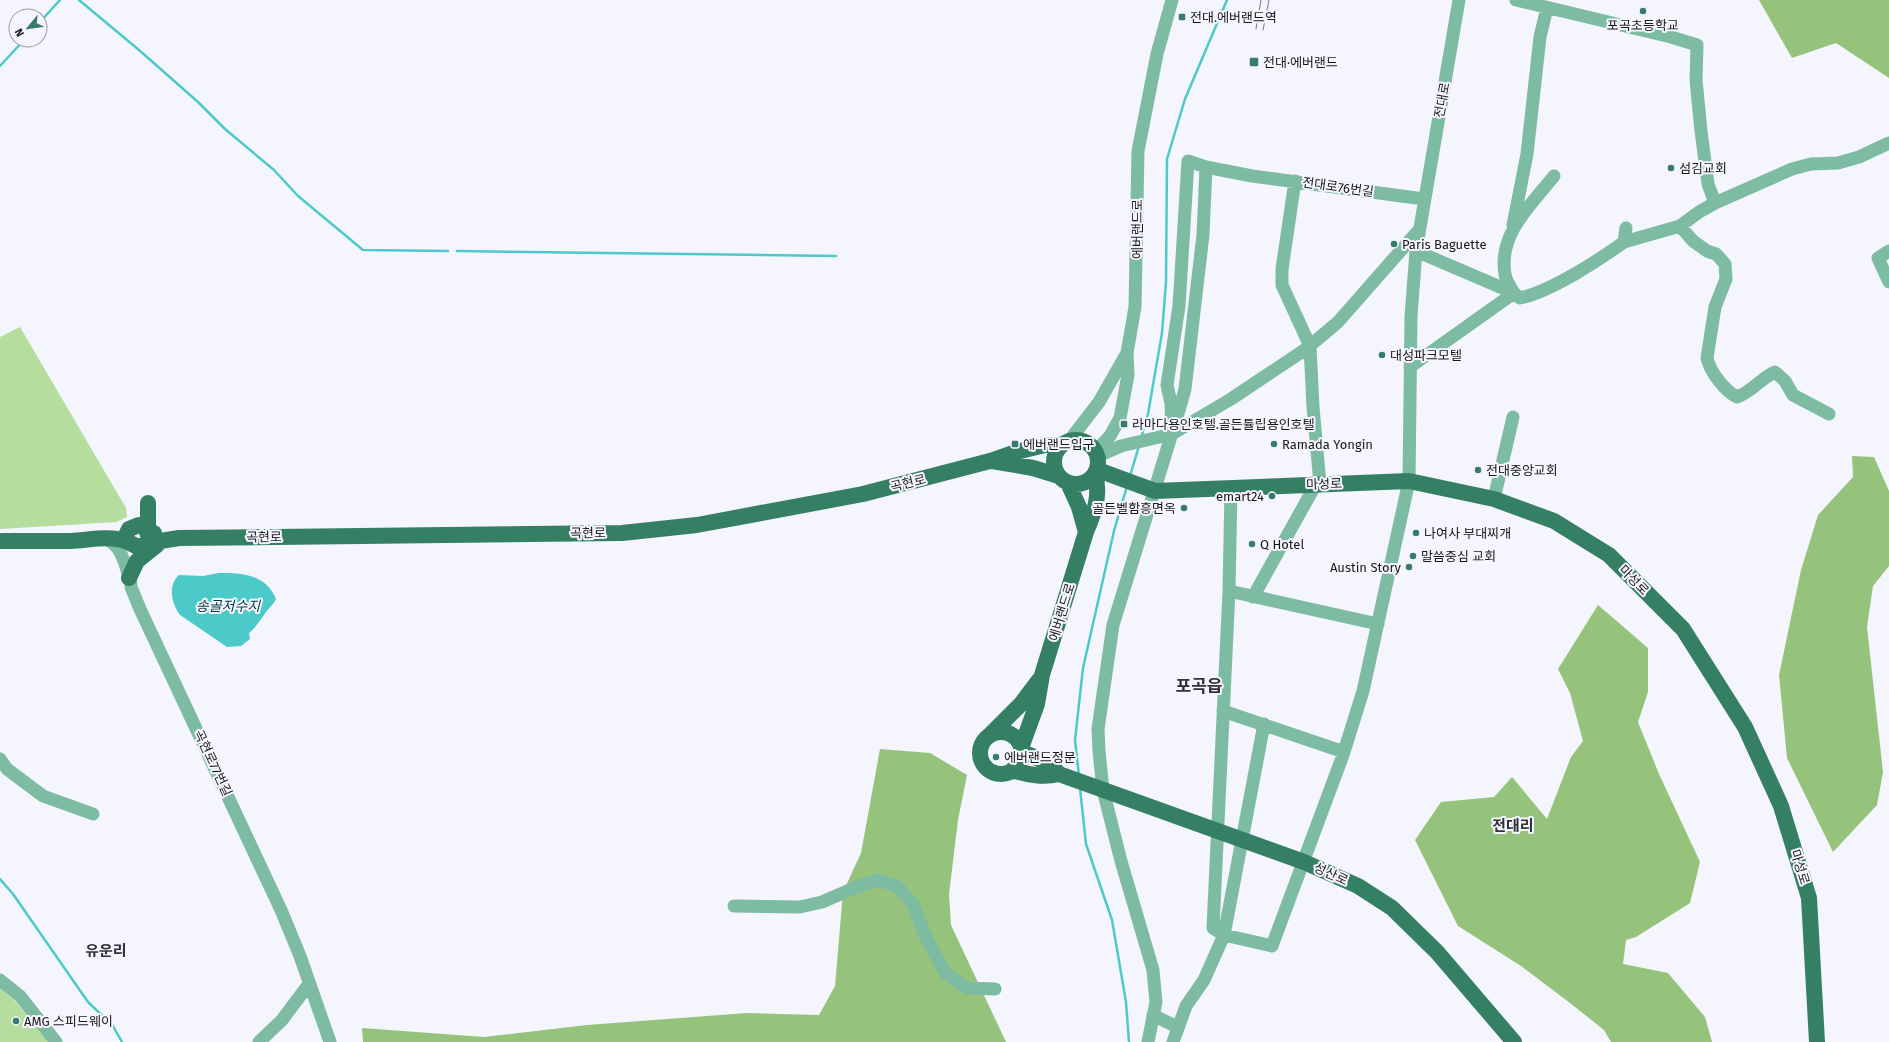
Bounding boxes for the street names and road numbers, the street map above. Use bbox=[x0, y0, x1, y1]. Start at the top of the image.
street label: 전대로 bbox=[1431, 81, 1453, 119]
street label: 전대로76번길 bbox=[1301, 175, 1375, 199]
street label: 에버랜드로 bbox=[1130, 199, 1145, 259]
street label: 곡현로 bbox=[889, 471, 927, 495]
street label: 마성로 bbox=[1306, 476, 1342, 492]
street label: 곡현로 bbox=[570, 525, 606, 541]
street label: 곡현로 bbox=[246, 529, 282, 545]
street label: 마성로 bbox=[1616, 562, 1652, 598]
street label: 에버랜드로 bbox=[1046, 581, 1078, 643]
street label: 곡현로77번길 bbox=[191, 727, 235, 799]
street label: 마성로 bbox=[1788, 848, 1812, 886]
street label: 성산로 bbox=[1312, 860, 1350, 888]

